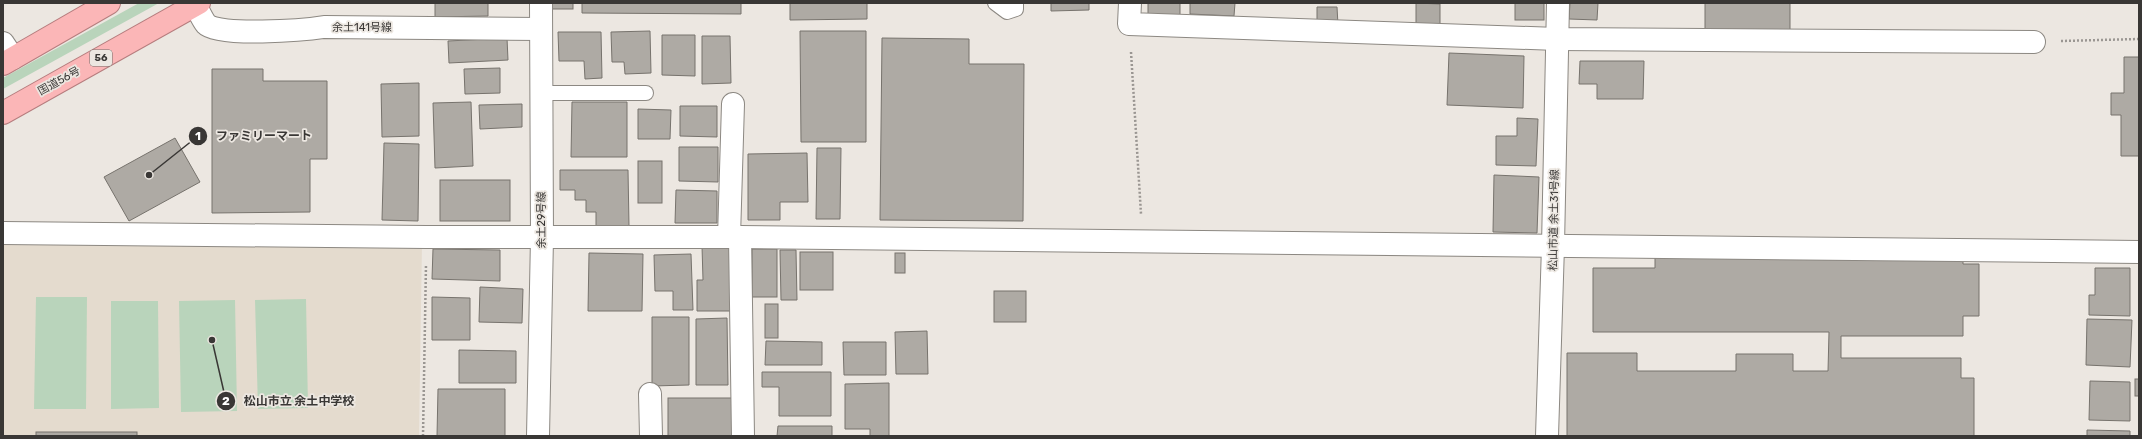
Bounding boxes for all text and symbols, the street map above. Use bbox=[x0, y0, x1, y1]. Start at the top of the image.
street label: 余土141号線 bbox=[332, 21, 392, 34]
road number: 56 bbox=[90, 50, 112, 66]
street label: 国道56号 bbox=[36, 64, 82, 98]
callout: ファミリーマート bbox=[188, 124, 320, 148]
text: 1 bbox=[195, 129, 201, 143]
text: ファミリーマート bbox=[216, 129, 312, 143]
street label: 松山市道 余土31号線 bbox=[1547, 169, 1561, 271]
street label: 余土29号線 bbox=[535, 192, 548, 248]
callout: 松山市立 余土中学校 bbox=[216, 389, 363, 413]
text: 2 bbox=[222, 394, 230, 408]
text: 松山市立 余土中学校 bbox=[244, 394, 354, 408]

